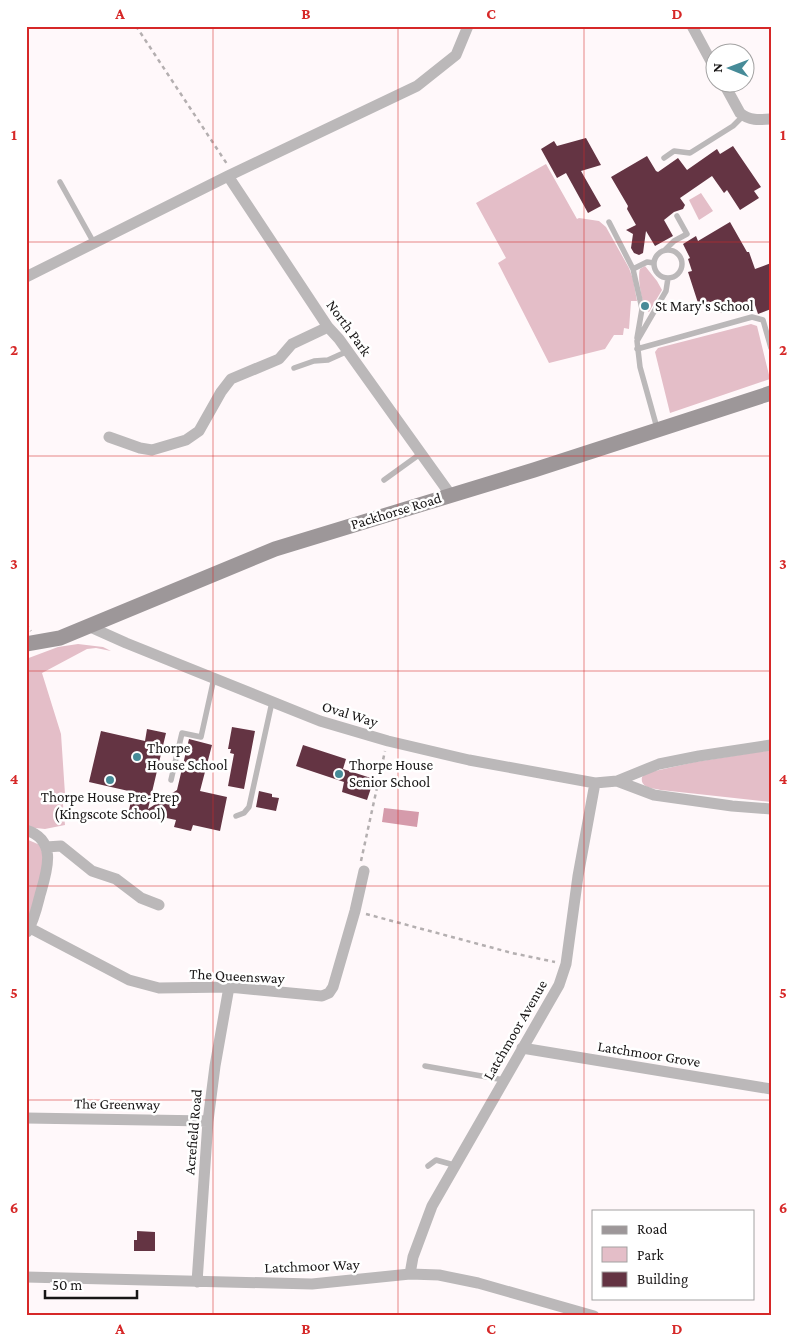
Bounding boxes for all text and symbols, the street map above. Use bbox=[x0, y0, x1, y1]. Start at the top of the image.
text: A bbox=[114, 5, 125, 22]
text: B bbox=[301, 5, 311, 22]
text: C bbox=[486, 5, 496, 22]
text: D bbox=[671, 5, 683, 22]
north arrow bbox=[704, 42, 754, 92]
text: N bbox=[709, 62, 725, 73]
text: 1 bbox=[11, 126, 17, 143]
text: 1 bbox=[780, 126, 786, 143]
street label: North Park bbox=[323, 297, 375, 360]
place label: St Mary's School bbox=[655, 298, 754, 315]
marker: St Mary's School bbox=[639, 300, 651, 312]
text: 2 bbox=[10, 341, 18, 358]
text: 2 bbox=[779, 341, 787, 358]
street label: Packhorse Road bbox=[349, 490, 443, 532]
text: 3 bbox=[10, 555, 18, 572]
text: 3 bbox=[779, 555, 787, 572]
street label: Oval Way bbox=[320, 698, 380, 731]
place label: Thorpe House School bbox=[147, 740, 228, 773]
marker: Thorpe House School bbox=[131, 751, 143, 763]
place label: Thorpe House Senior School bbox=[349, 757, 433, 790]
marker: Thorpe House Senior School bbox=[333, 768, 345, 780]
text: 4 bbox=[10, 770, 19, 787]
text: 4 bbox=[779, 770, 788, 787]
marker: Thorpe House Pre-Prep (Kingscote School) bbox=[104, 774, 116, 786]
place label: Thorpe House Pre-Prep (Kingscote School) bbox=[41, 789, 179, 823]
street label: The Queensway bbox=[189, 966, 285, 987]
street label: Latchmoor Avenue bbox=[480, 977, 550, 1083]
text: 5 bbox=[10, 984, 18, 1001]
text: 5 bbox=[779, 984, 787, 1001]
street label: Latchmoor Grove bbox=[596, 1038, 702, 1070]
street label: Acrefield Road bbox=[181, 1088, 205, 1176]
street label: The Greenway bbox=[74, 1095, 160, 1114]
text: 6 bbox=[10, 1199, 18, 1216]
text: 6 bbox=[779, 1199, 787, 1216]
legend bbox=[592, 1210, 754, 1300]
text: Road bbox=[637, 1221, 668, 1237]
text: Park bbox=[637, 1247, 664, 1263]
street label: Latchmoor Way bbox=[264, 1256, 360, 1277]
scale bar bbox=[45, 1267, 138, 1299]
text: Building bbox=[637, 1271, 688, 1288]
text: 50 m bbox=[52, 1277, 82, 1293]
text: A bbox=[114, 1320, 125, 1337]
text: B bbox=[301, 1320, 311, 1337]
text: C bbox=[486, 1320, 496, 1337]
text: D bbox=[671, 1320, 683, 1337]

